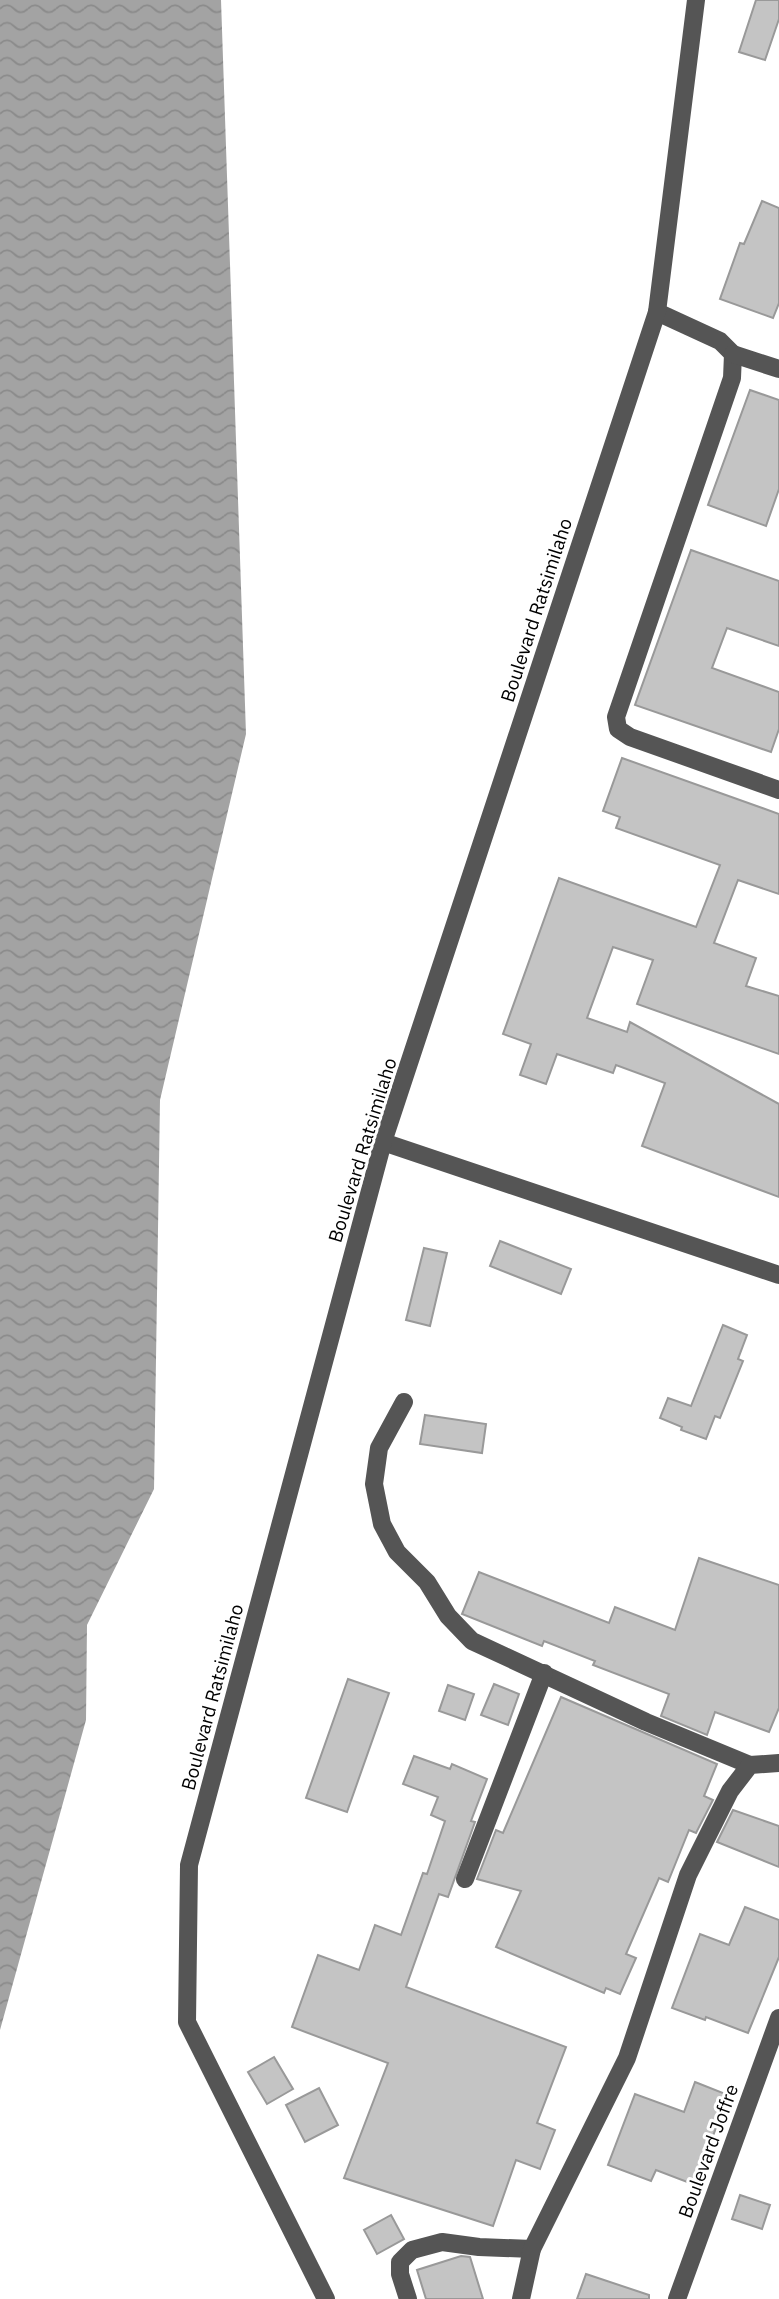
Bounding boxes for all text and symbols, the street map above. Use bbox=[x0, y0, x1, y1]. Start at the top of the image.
street label: Boulevard Ratsimilaho bbox=[495, 515, 577, 705]
street label: Boulevard Ratsimilaho bbox=[322, 1055, 402, 1245]
street label: Boulevard Ratsimilaho bbox=[176, 1601, 248, 1793]
street label: Boulevard Joffre bbox=[673, 2081, 743, 2221]

